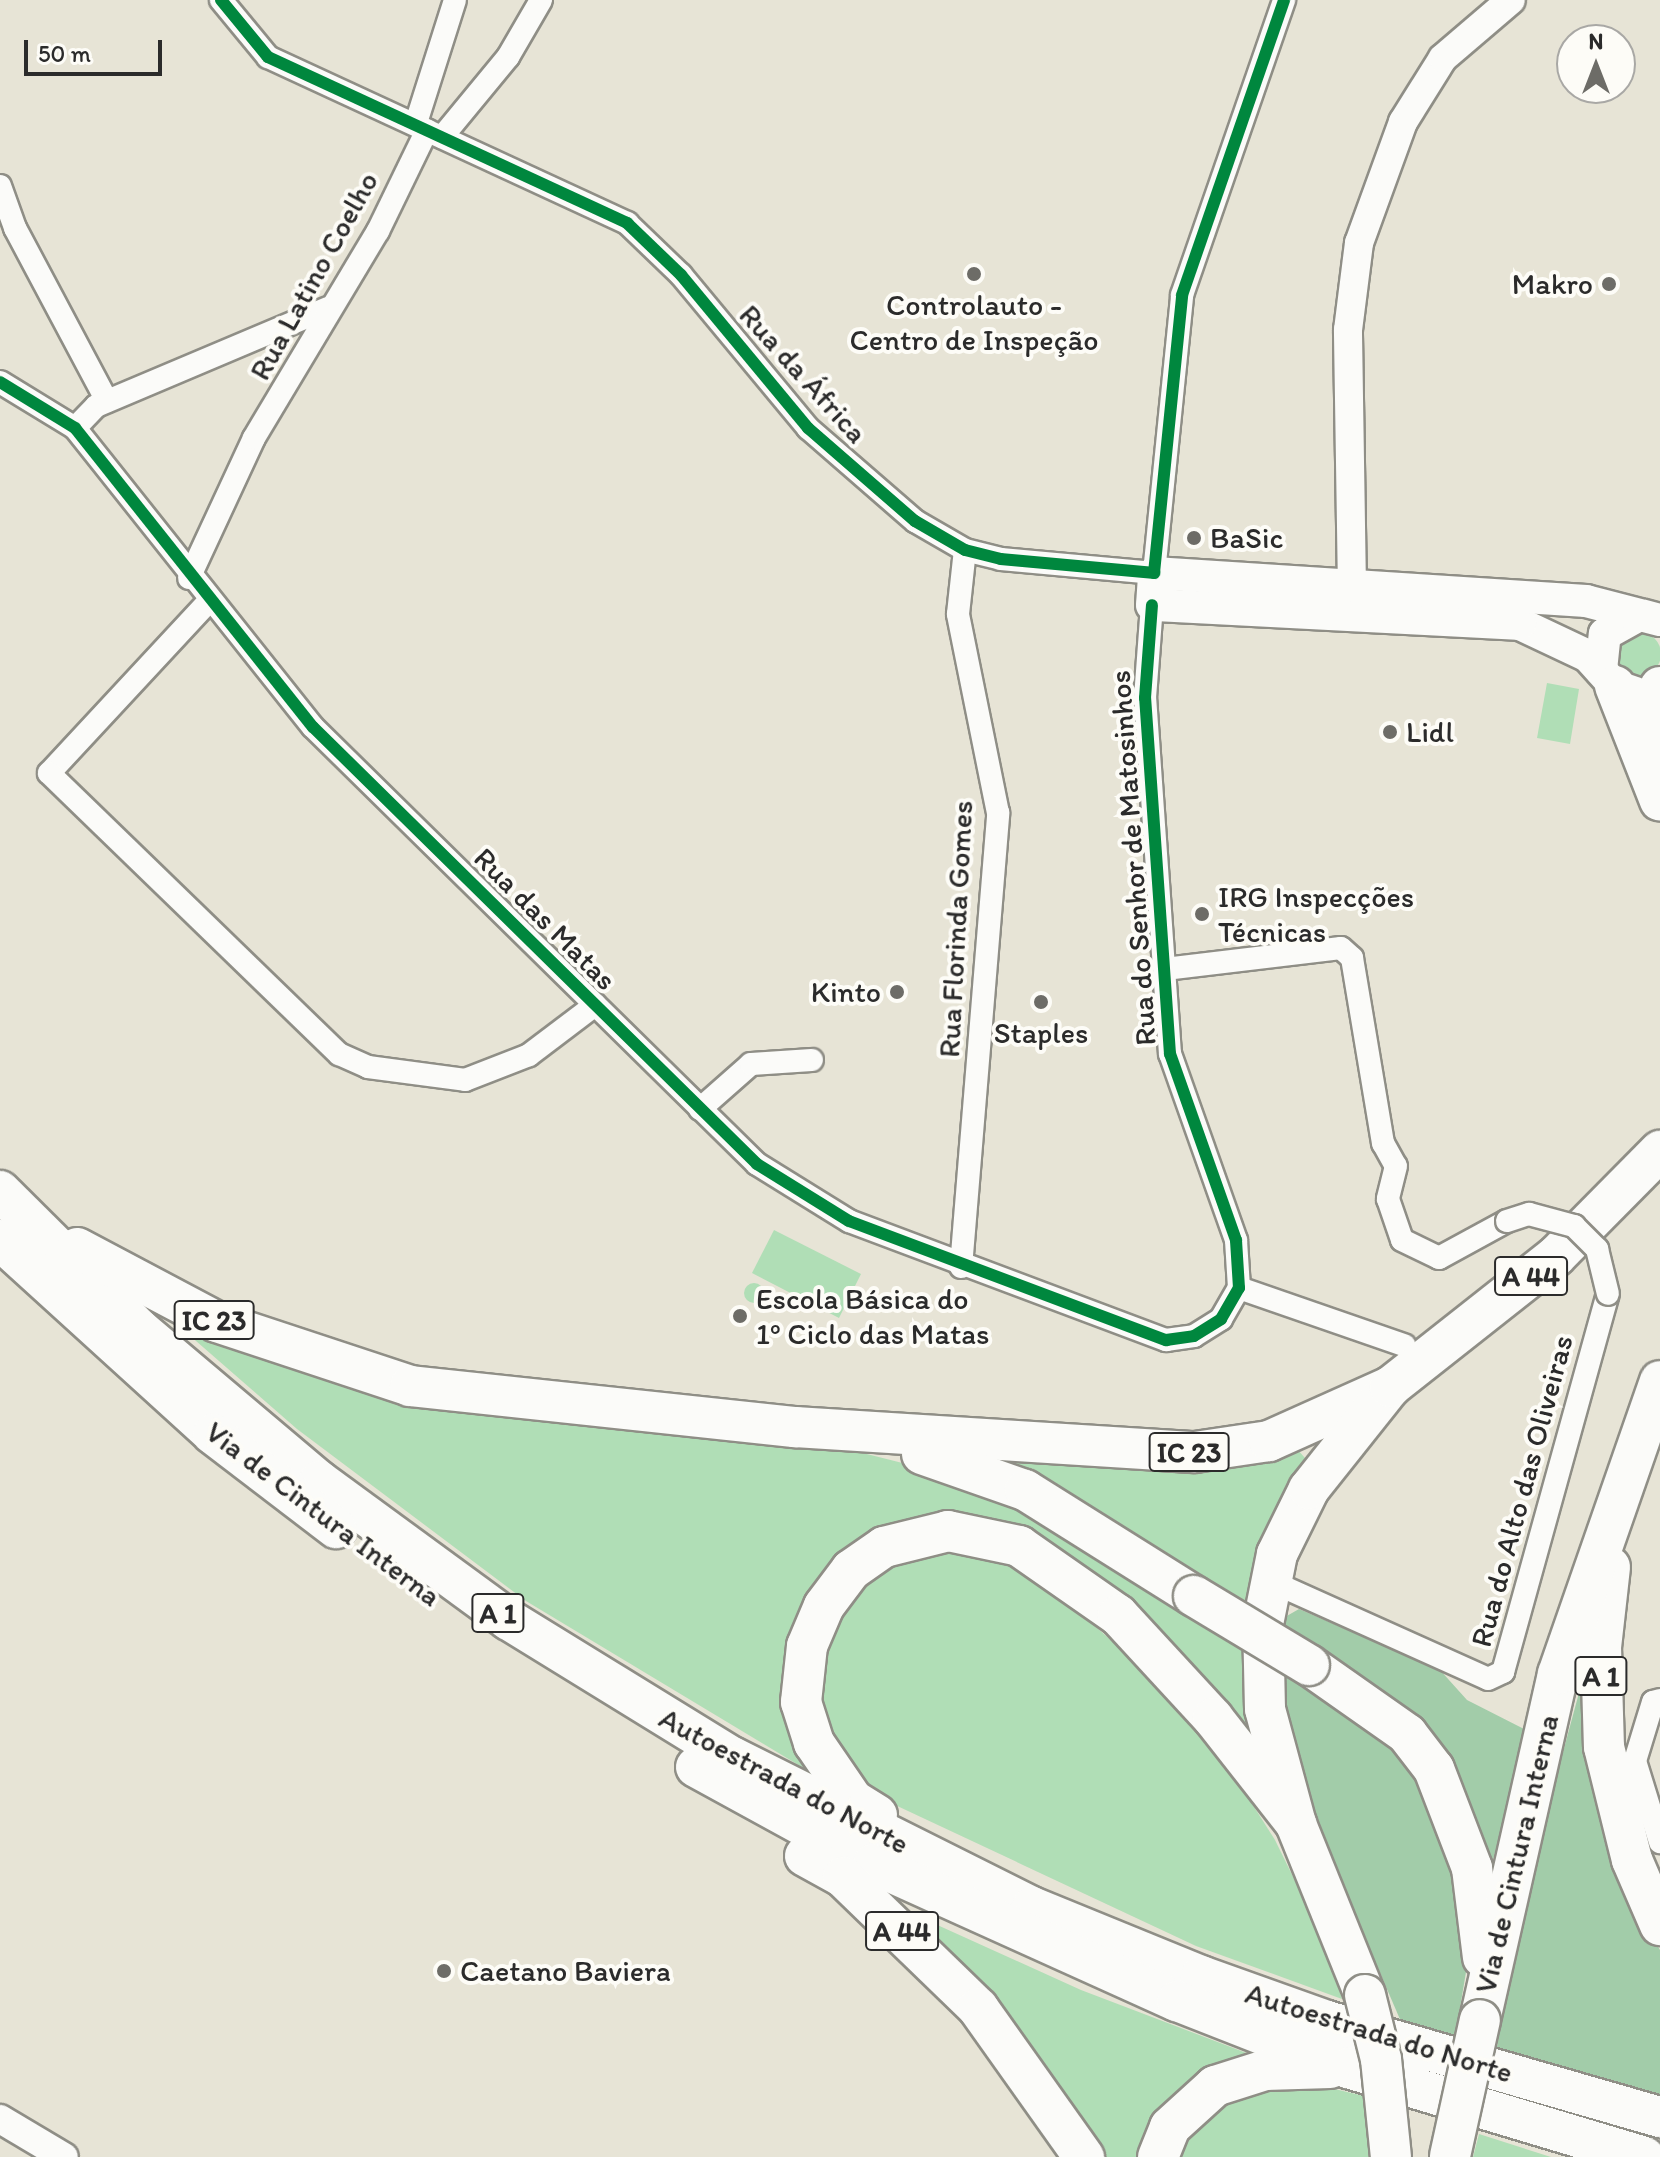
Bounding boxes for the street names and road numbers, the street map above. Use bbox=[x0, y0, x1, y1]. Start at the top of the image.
street label: Rua Latino Coelho bbox=[242, 166, 386, 386]
street label: Rua da África bbox=[732, 297, 874, 451]
street label: Rua do Senhor de Matosinhos bbox=[1102, 668, 1164, 1048]
street label: Rua Florinda Gomes bbox=[931, 799, 981, 1059]
street label: Rua das Matas bbox=[466, 840, 624, 998]
road number: A 44 bbox=[1493, 1252, 1569, 1300]
road number: IC 23 bbox=[172, 1296, 256, 1344]
street label: Rua do Alto das Oliveiras bbox=[1463, 1330, 1581, 1652]
street label: Via de Cintura Interna bbox=[197, 1413, 449, 1615]
road number: IC 23 bbox=[1147, 1428, 1231, 1476]
road number: A 1 bbox=[470, 1589, 526, 1637]
road number: A 1 bbox=[1573, 1652, 1629, 1700]
street label: Autoestrada do Norte bbox=[653, 1700, 915, 1862]
street label: Via de Cintura Interna bbox=[1467, 1710, 1567, 1998]
road number: A 44 bbox=[864, 1907, 940, 1955]
street label: Autoestrada do Norte bbox=[1241, 1975, 1517, 2091]

